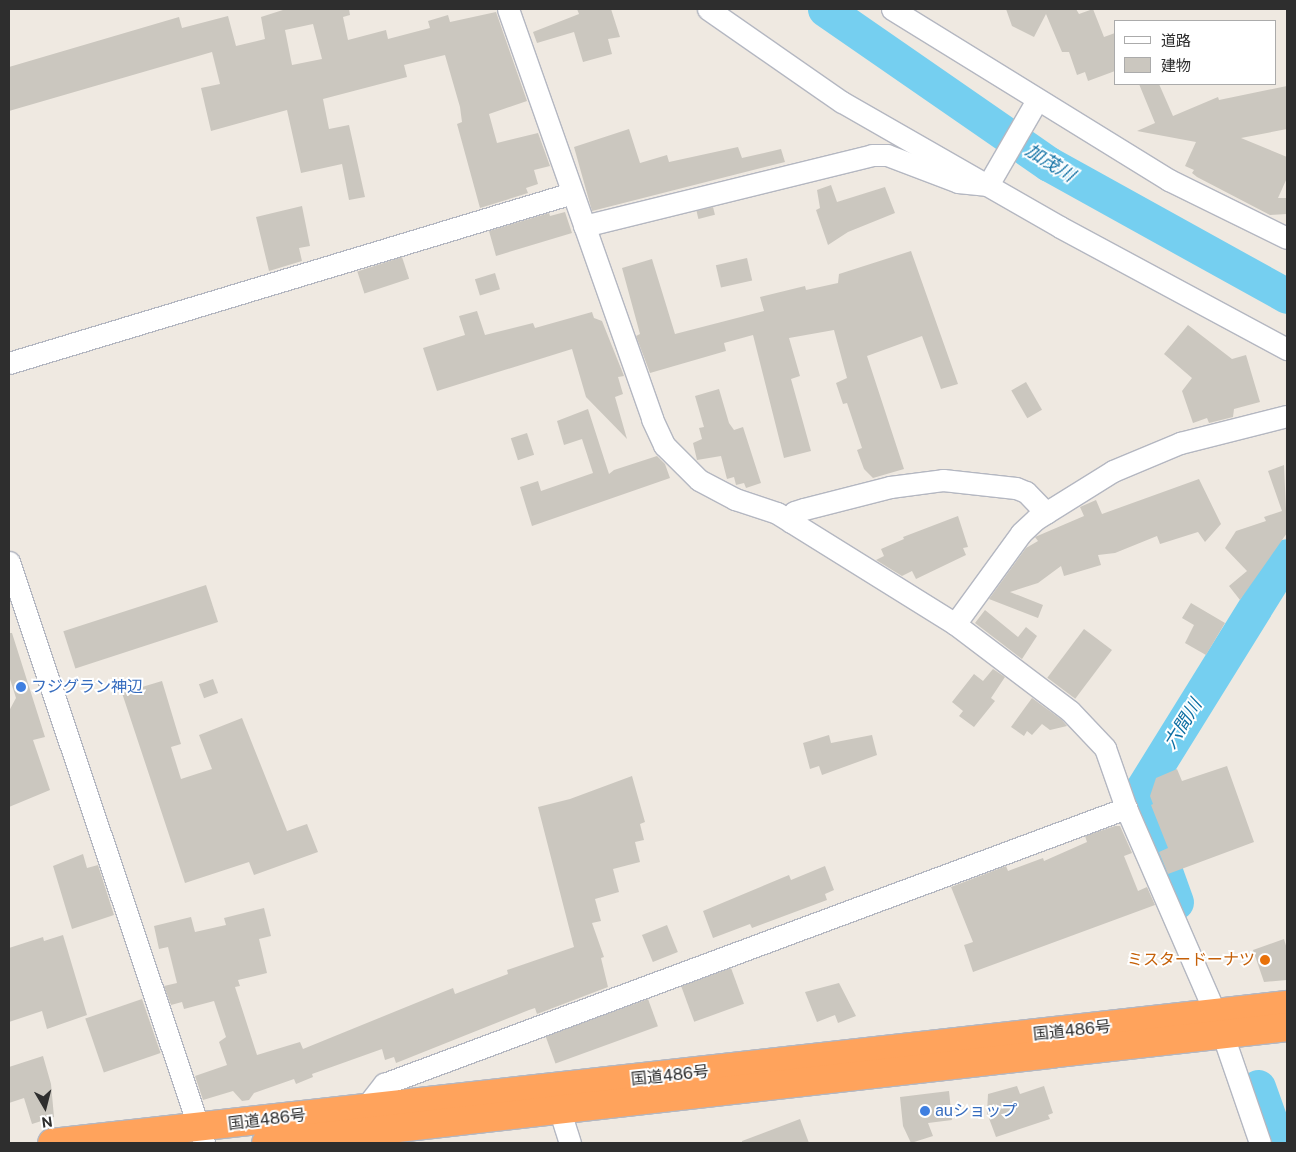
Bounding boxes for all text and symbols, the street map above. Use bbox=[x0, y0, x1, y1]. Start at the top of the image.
legend bbox=[1114, 20, 1276, 85]
text: 道路 bbox=[1161, 32, 1191, 49]
text: 建物 bbox=[1161, 57, 1191, 74]
water label: 加茂川 bbox=[1021, 140, 1079, 186]
place label: フジグラン神辺 bbox=[31, 677, 143, 697]
marker: フジグラン神辺 bbox=[15, 681, 27, 693]
water label: 六間川 bbox=[1160, 695, 1206, 753]
place label: ミスタードーナツ bbox=[1127, 950, 1255, 970]
marker: ミスタードーナツ bbox=[1259, 954, 1271, 966]
street label: 国道486号 bbox=[1032, 1017, 1112, 1045]
street label: 国道486号 bbox=[630, 1062, 710, 1090]
north arrow bbox=[20, 1082, 70, 1132]
place label: auショップ bbox=[935, 1101, 1017, 1121]
marker: auショップ bbox=[919, 1105, 931, 1117]
street label: 国道486号 bbox=[227, 1106, 307, 1134]
text: N bbox=[41, 1113, 54, 1131]

